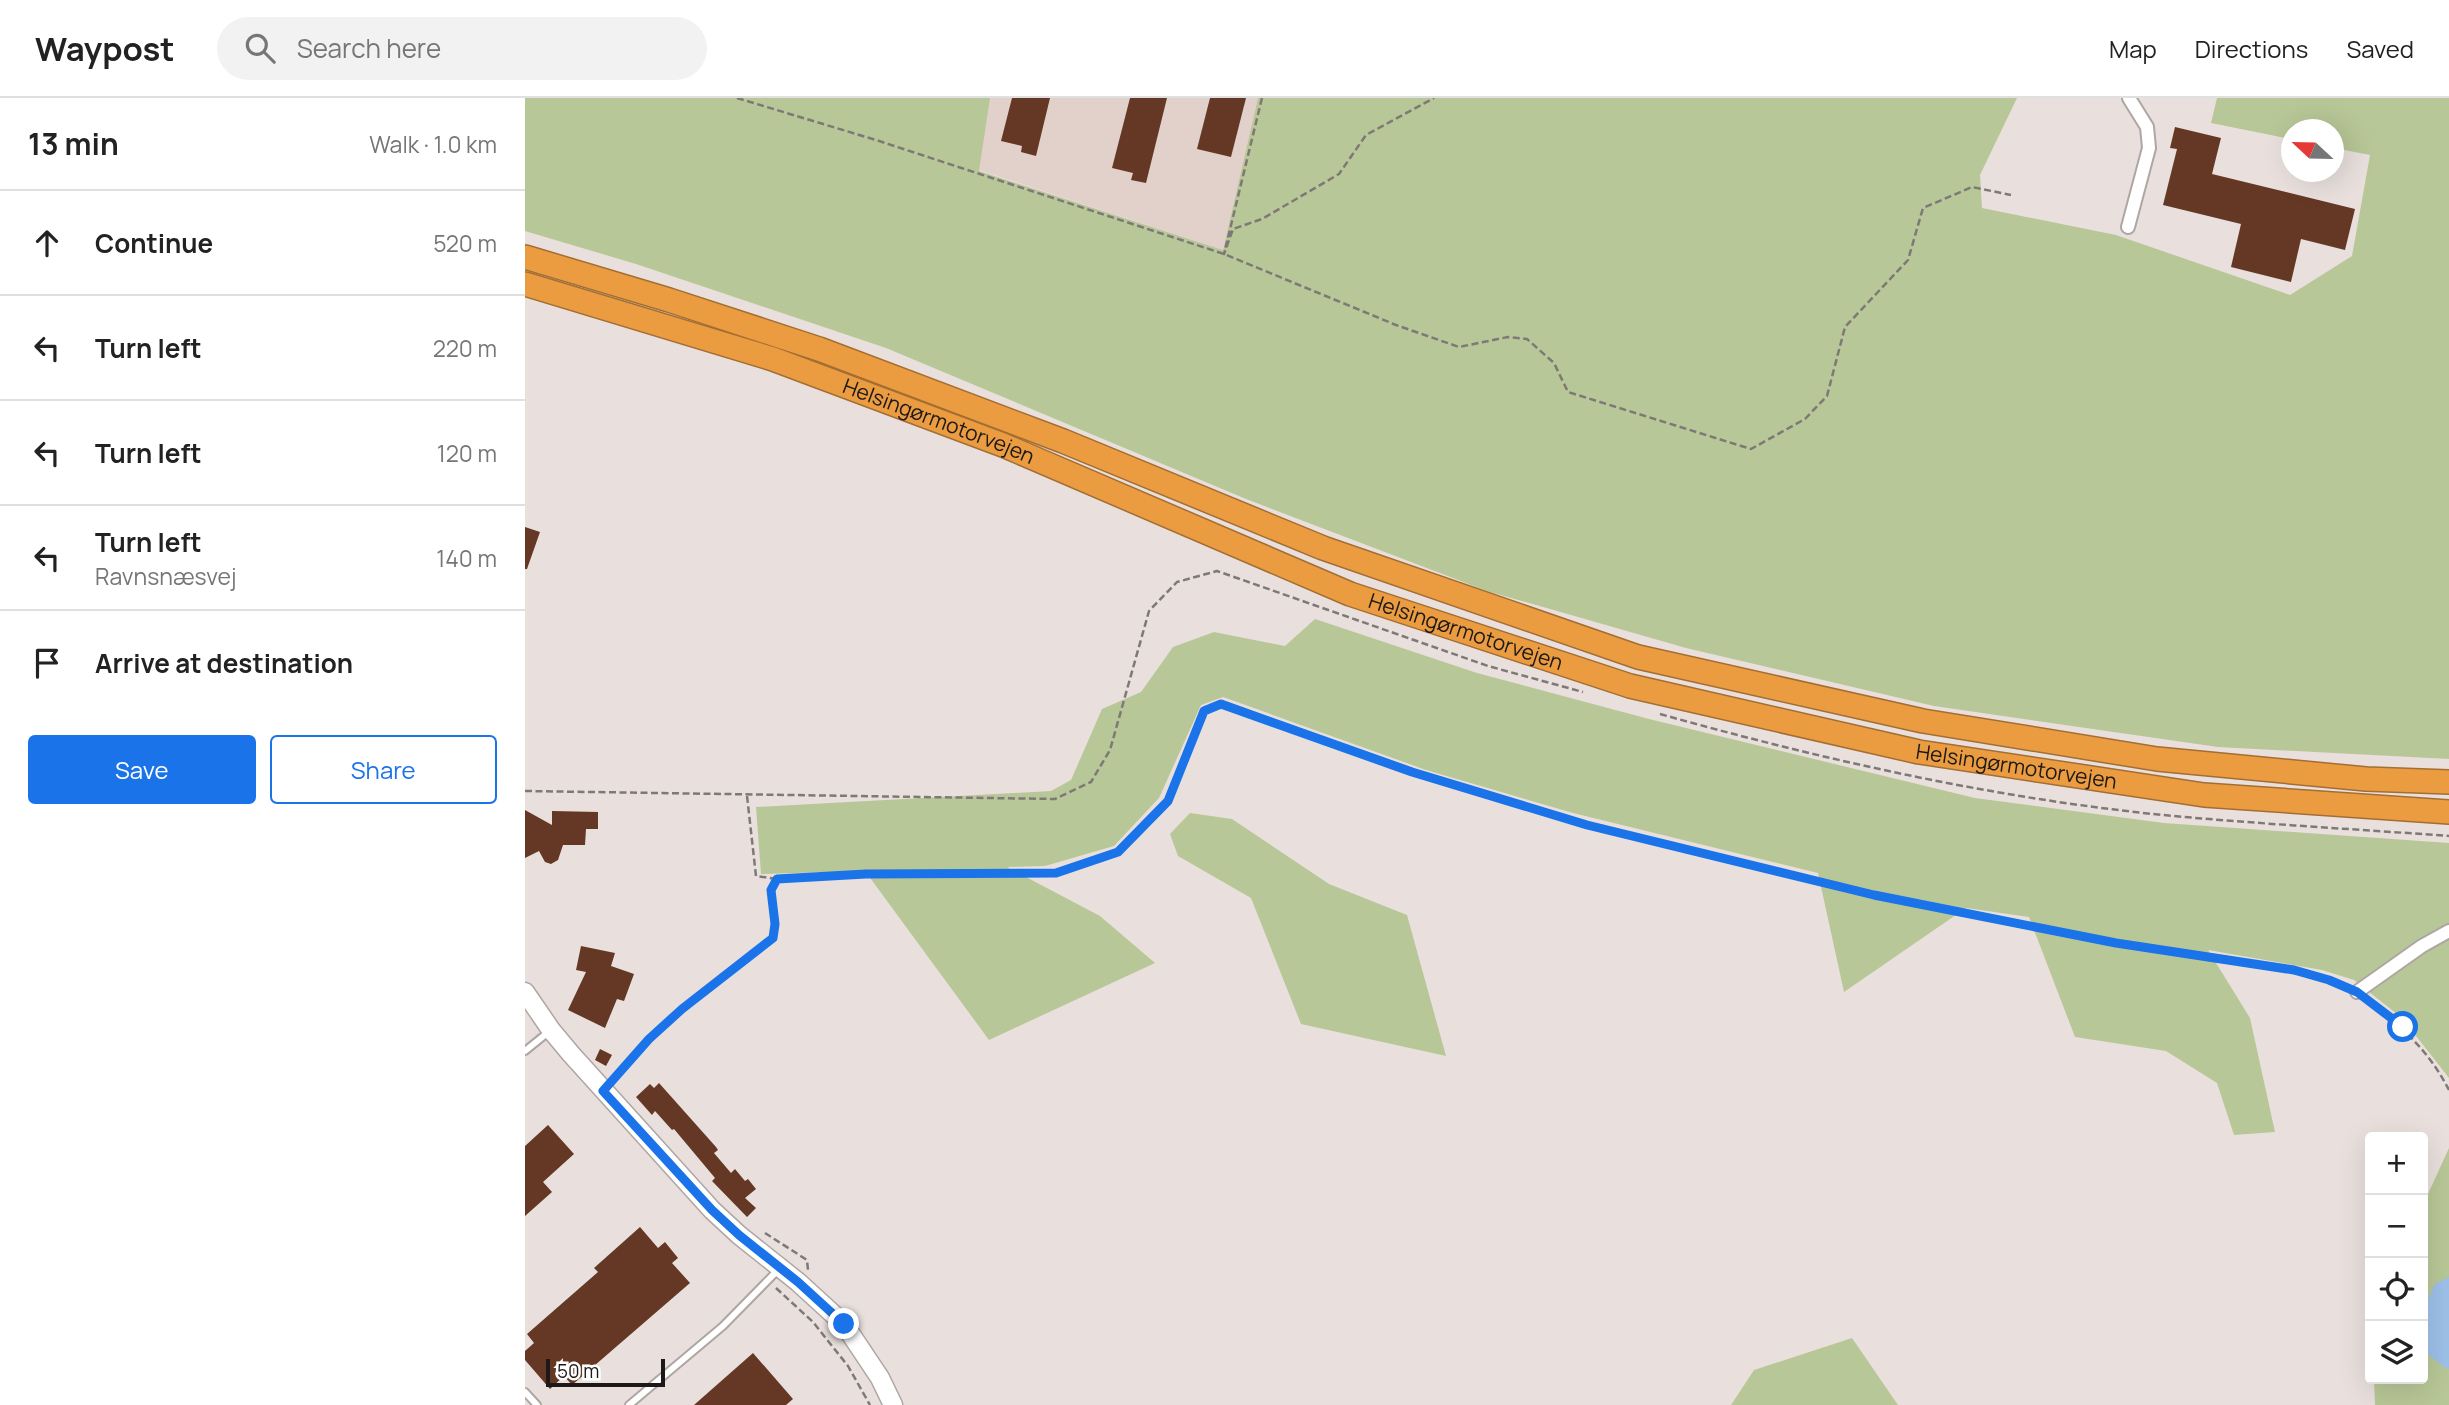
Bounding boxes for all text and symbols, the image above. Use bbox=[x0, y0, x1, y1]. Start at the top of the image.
search box bbox=[217, 17, 707, 80]
text: Waypost bbox=[35, 26, 175, 71]
icon: search bbox=[241, 29, 279, 67]
text: Search here bbox=[297, 30, 441, 66]
text: Map bbox=[2109, 32, 2157, 65]
text: Directions bbox=[2195, 32, 2308, 65]
text: Saved bbox=[2346, 32, 2414, 65]
north arrow bbox=[2281, 119, 2344, 182]
text: 13 min bbox=[28, 123, 119, 164]
text: Walk · 1.0 km bbox=[369, 128, 497, 160]
icon: ahead bbox=[28, 224, 66, 262]
text: Continue bbox=[95, 225, 213, 261]
text: 520 m bbox=[433, 227, 497, 259]
icon: left bbox=[28, 329, 66, 367]
text: Turn left bbox=[95, 330, 202, 366]
text: 220 m bbox=[433, 332, 497, 364]
street label: Helsingørmotorvejen bbox=[839, 371, 1039, 470]
icon: left bbox=[28, 434, 66, 472]
text: Turn left bbox=[95, 435, 202, 471]
text: 120 m bbox=[437, 437, 497, 469]
text: Turn left bbox=[95, 524, 202, 560]
icon: left bbox=[28, 539, 66, 577]
text: 140 m bbox=[436, 542, 497, 574]
text: Ravnsnæsvej bbox=[95, 560, 237, 592]
street label: Helsingørmotorvejen bbox=[1365, 586, 1567, 676]
icon: arrive bbox=[28, 644, 66, 682]
text: Arrive at destination bbox=[95, 645, 353, 681]
button: Save bbox=[28, 735, 256, 804]
button: Share bbox=[270, 735, 497, 804]
street label: Helsingørmotorvejen bbox=[1914, 737, 2119, 795]
route start bbox=[2387, 1011, 2418, 1042]
map controls bbox=[2365, 1132, 2428, 1384]
button: + bbox=[2365, 1132, 2428, 1195]
button: − bbox=[2365, 1195, 2428, 1258]
button: locate bbox=[2365, 1258, 2428, 1321]
route end bbox=[828, 1308, 859, 1339]
button: layers bbox=[2365, 1321, 2428, 1384]
scale bar bbox=[546, 1356, 665, 1388]
text: 50 m bbox=[557, 1358, 599, 1384]

